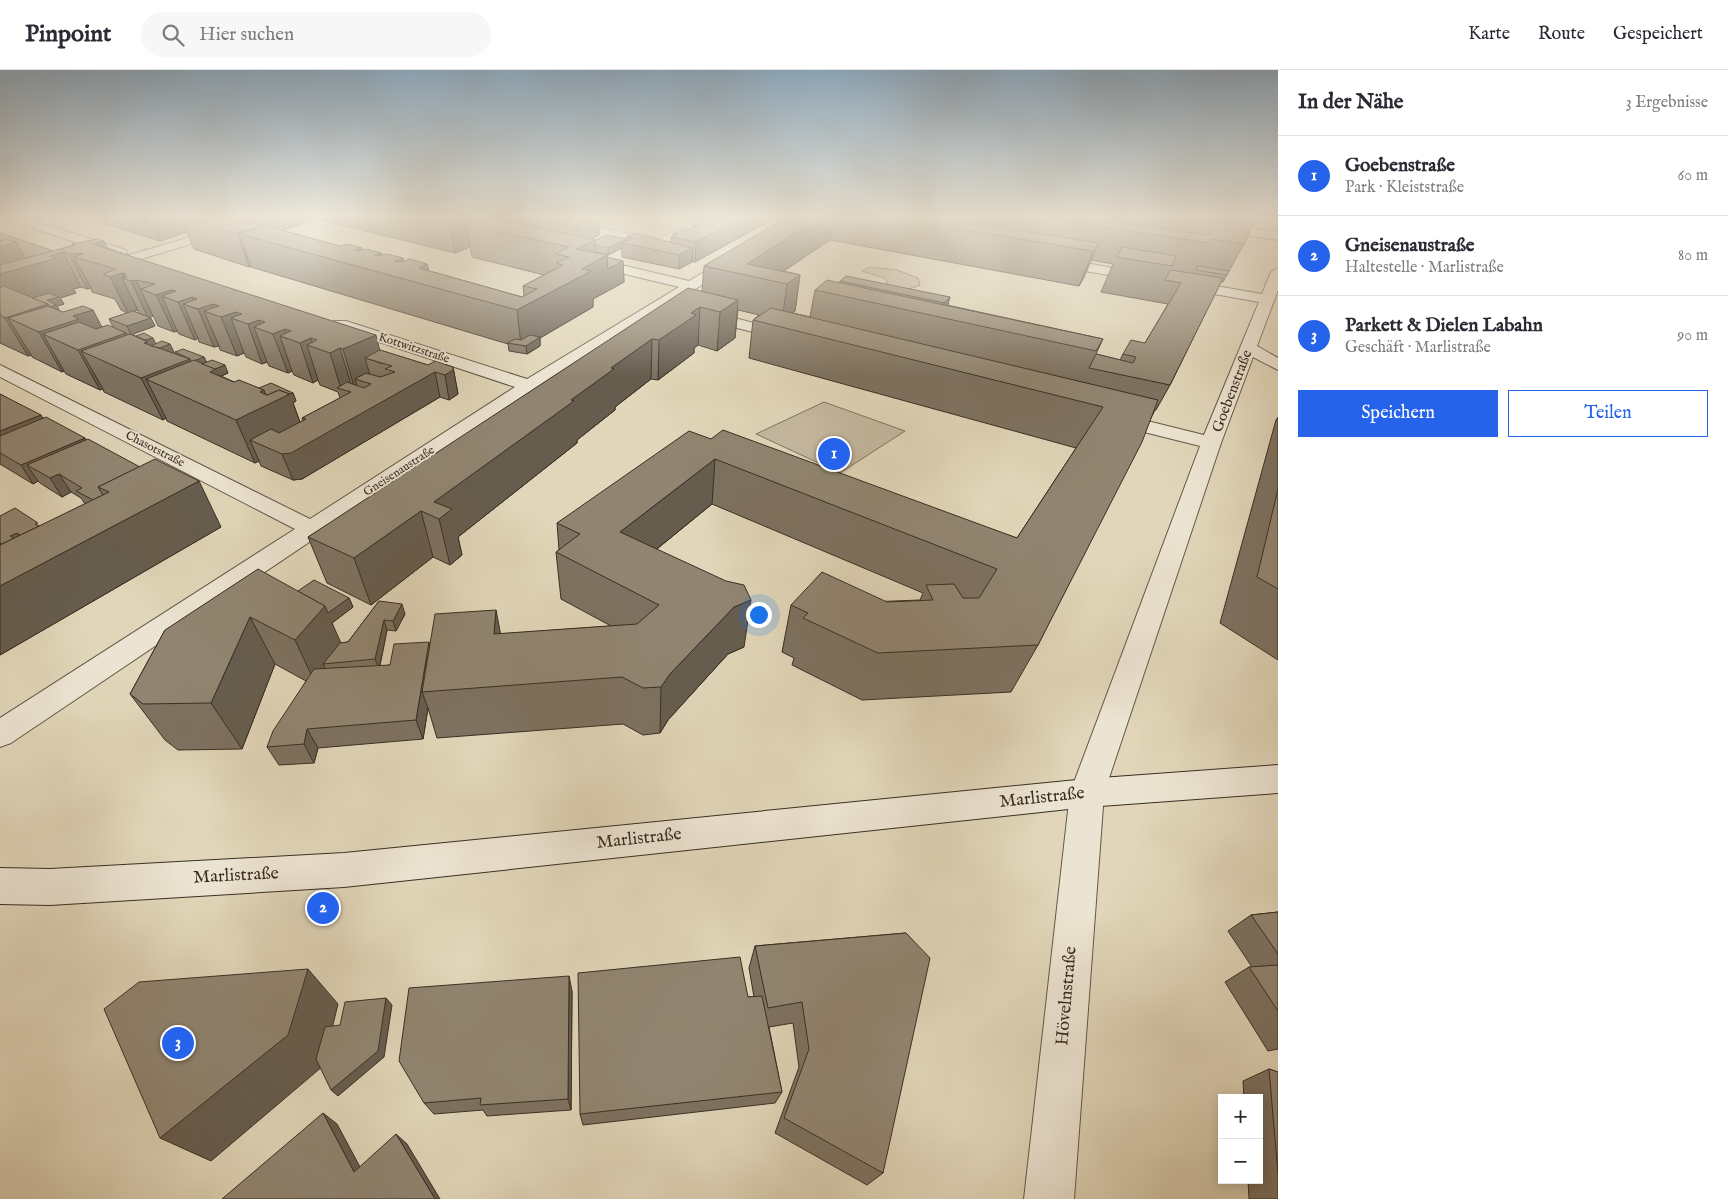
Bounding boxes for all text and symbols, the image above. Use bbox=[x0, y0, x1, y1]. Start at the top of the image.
search box bbox=[141, 12, 491, 57]
text: Pinpoint bbox=[25, 19, 111, 50]
icon: search bbox=[159, 21, 187, 49]
text: Hier suchen bbox=[199, 23, 294, 47]
text: Karte bbox=[1468, 23, 1510, 46]
text: Route bbox=[1538, 23, 1585, 46]
text: Gespeichert bbox=[1613, 23, 1703, 46]
text: In der Nähe bbox=[1298, 89, 1404, 116]
text: 3 Ergebnisse bbox=[1626, 93, 1708, 113]
text: Goebenstraße bbox=[1345, 154, 1455, 178]
text: 1 bbox=[1311, 166, 1317, 186]
text: 60 m bbox=[1678, 166, 1708, 186]
text: Park · Kleiststraße bbox=[1345, 178, 1464, 198]
text: Gneisenaustraße bbox=[1345, 234, 1475, 258]
text: 2 bbox=[1310, 246, 1318, 266]
text: 80 m bbox=[1678, 246, 1708, 266]
text: Haltestelle · Marlistraße bbox=[1345, 258, 1504, 278]
text: Parkett & Dielen Labahn bbox=[1345, 314, 1543, 338]
text: 3 bbox=[1311, 326, 1317, 346]
text: 90 m bbox=[1677, 326, 1708, 346]
street label: Kottwitzstraße bbox=[377, 329, 452, 367]
text: Geschäft · Marlistraße bbox=[1345, 338, 1491, 358]
street label: Goebenstraße bbox=[1208, 347, 1256, 435]
button: Speichern bbox=[1298, 390, 1498, 437]
button: Teilen bbox=[1508, 390, 1708, 437]
street label: Chasotstraße bbox=[123, 428, 188, 471]
pin: 1 bbox=[818, 435, 850, 473]
street label: Gneisenaustraße bbox=[361, 442, 438, 500]
your location bbox=[746, 602, 772, 628]
street label: Marlistraße bbox=[998, 782, 1086, 814]
street label: Marlistraße bbox=[595, 823, 683, 855]
street label: Marlistraße bbox=[193, 862, 279, 890]
pin: 2 bbox=[307, 889, 339, 927]
street label: Hövelnstraße bbox=[1051, 945, 1083, 1047]
pin: 3 bbox=[162, 1024, 194, 1062]
map controls bbox=[1218, 1094, 1263, 1184]
button: + bbox=[1218, 1094, 1263, 1139]
button: − bbox=[1218, 1139, 1263, 1184]

